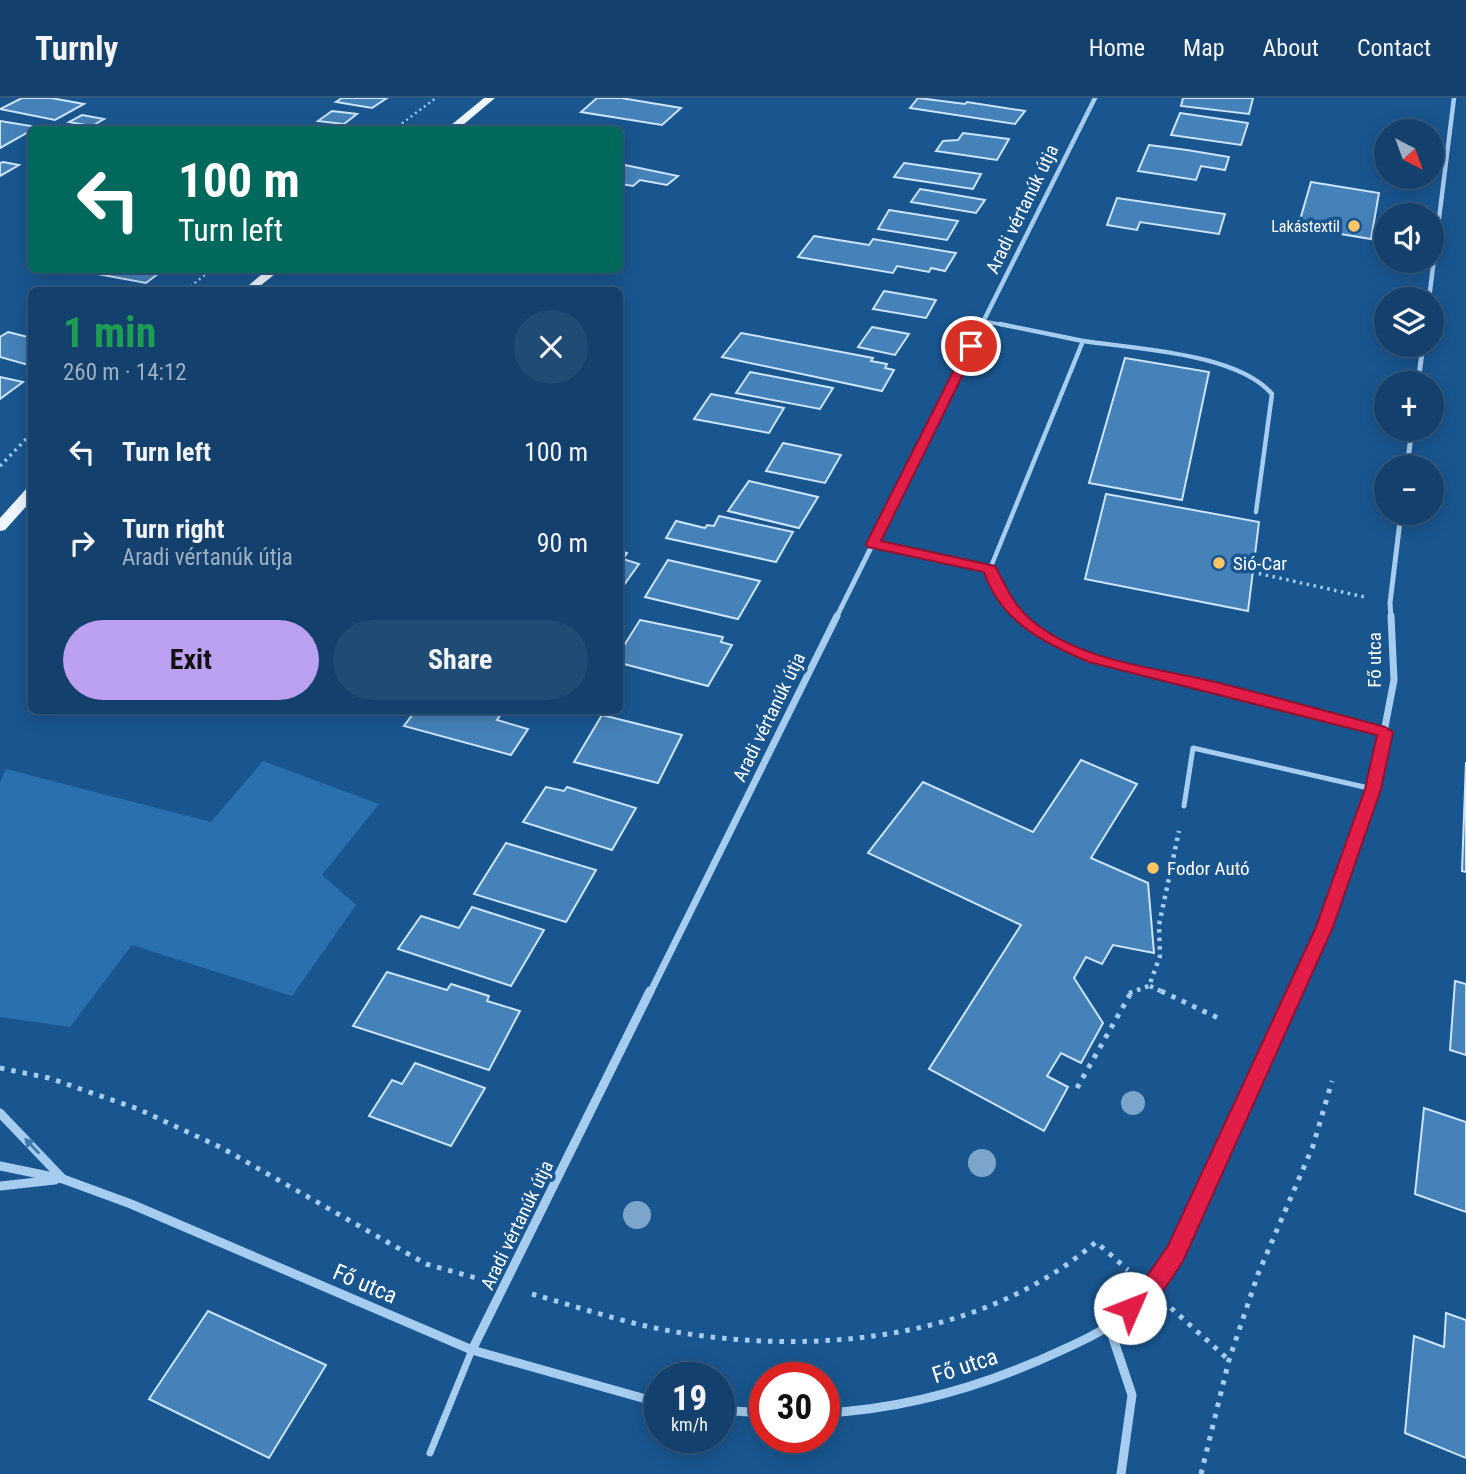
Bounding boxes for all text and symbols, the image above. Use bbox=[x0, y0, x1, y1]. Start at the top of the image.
text: Turnly bbox=[35, 29, 118, 68]
text: Home bbox=[1089, 34, 1145, 62]
text: Map bbox=[1183, 34, 1225, 62]
text: About bbox=[1263, 34, 1319, 62]
text: Contact bbox=[1357, 34, 1431, 62]
north arrow bbox=[1374, 119, 1444, 189]
map controls bbox=[1374, 119, 1444, 525]
street label: Aradi vértanúk útja bbox=[981, 141, 1063, 277]
text: 100 m bbox=[178, 152, 300, 209]
icon: left bbox=[63, 154, 154, 245]
button: sound bbox=[1374, 203, 1444, 273]
text: Turn left bbox=[178, 211, 283, 249]
place label: Lakástextil bbox=[1271, 217, 1340, 236]
marker: Lakástextil bbox=[1346, 218, 1362, 234]
button: layers bbox=[1374, 287, 1444, 357]
text: 1 min bbox=[63, 308, 156, 357]
button: close bbox=[514, 310, 588, 384]
pin bbox=[941, 316, 1001, 376]
icon: arrive bbox=[952, 327, 990, 365]
text: 260 m · 14:12 bbox=[63, 359, 187, 386]
button: + bbox=[1374, 371, 1444, 441]
icon: left bbox=[63, 433, 101, 471]
text: Turn left bbox=[122, 437, 211, 467]
text: 100 m bbox=[524, 437, 588, 467]
button: − bbox=[1374, 455, 1444, 525]
text: Turn right bbox=[122, 514, 224, 544]
icon: right bbox=[63, 524, 101, 562]
text: 90 m bbox=[537, 528, 588, 558]
text: Aradi vértanúk útja bbox=[122, 544, 293, 571]
place label: Sió-Car bbox=[1233, 552, 1287, 575]
marker: Sió-Car bbox=[1211, 555, 1227, 571]
button: Exit bbox=[63, 620, 319, 700]
button: Share bbox=[333, 620, 588, 700]
street label: Fő utca bbox=[1363, 632, 1386, 688]
street label: Aradi vértanúk útja bbox=[728, 649, 810, 785]
place label: Fodor Autó bbox=[1167, 857, 1250, 880]
marker: Fodor Autó bbox=[1145, 860, 1161, 876]
one-way arrow bbox=[24, 1138, 40, 1155]
street label: Aradi vértanúk útja bbox=[476, 1157, 558, 1293]
street label: Fő utca bbox=[329, 1258, 401, 1310]
position arrow bbox=[1093, 1271, 1167, 1345]
street label: Fő utca bbox=[929, 1343, 1001, 1389]
speed limit sign: 30 bbox=[749, 1362, 840, 1453]
text: 19 bbox=[672, 1378, 707, 1419]
text: km/h bbox=[671, 1414, 708, 1435]

